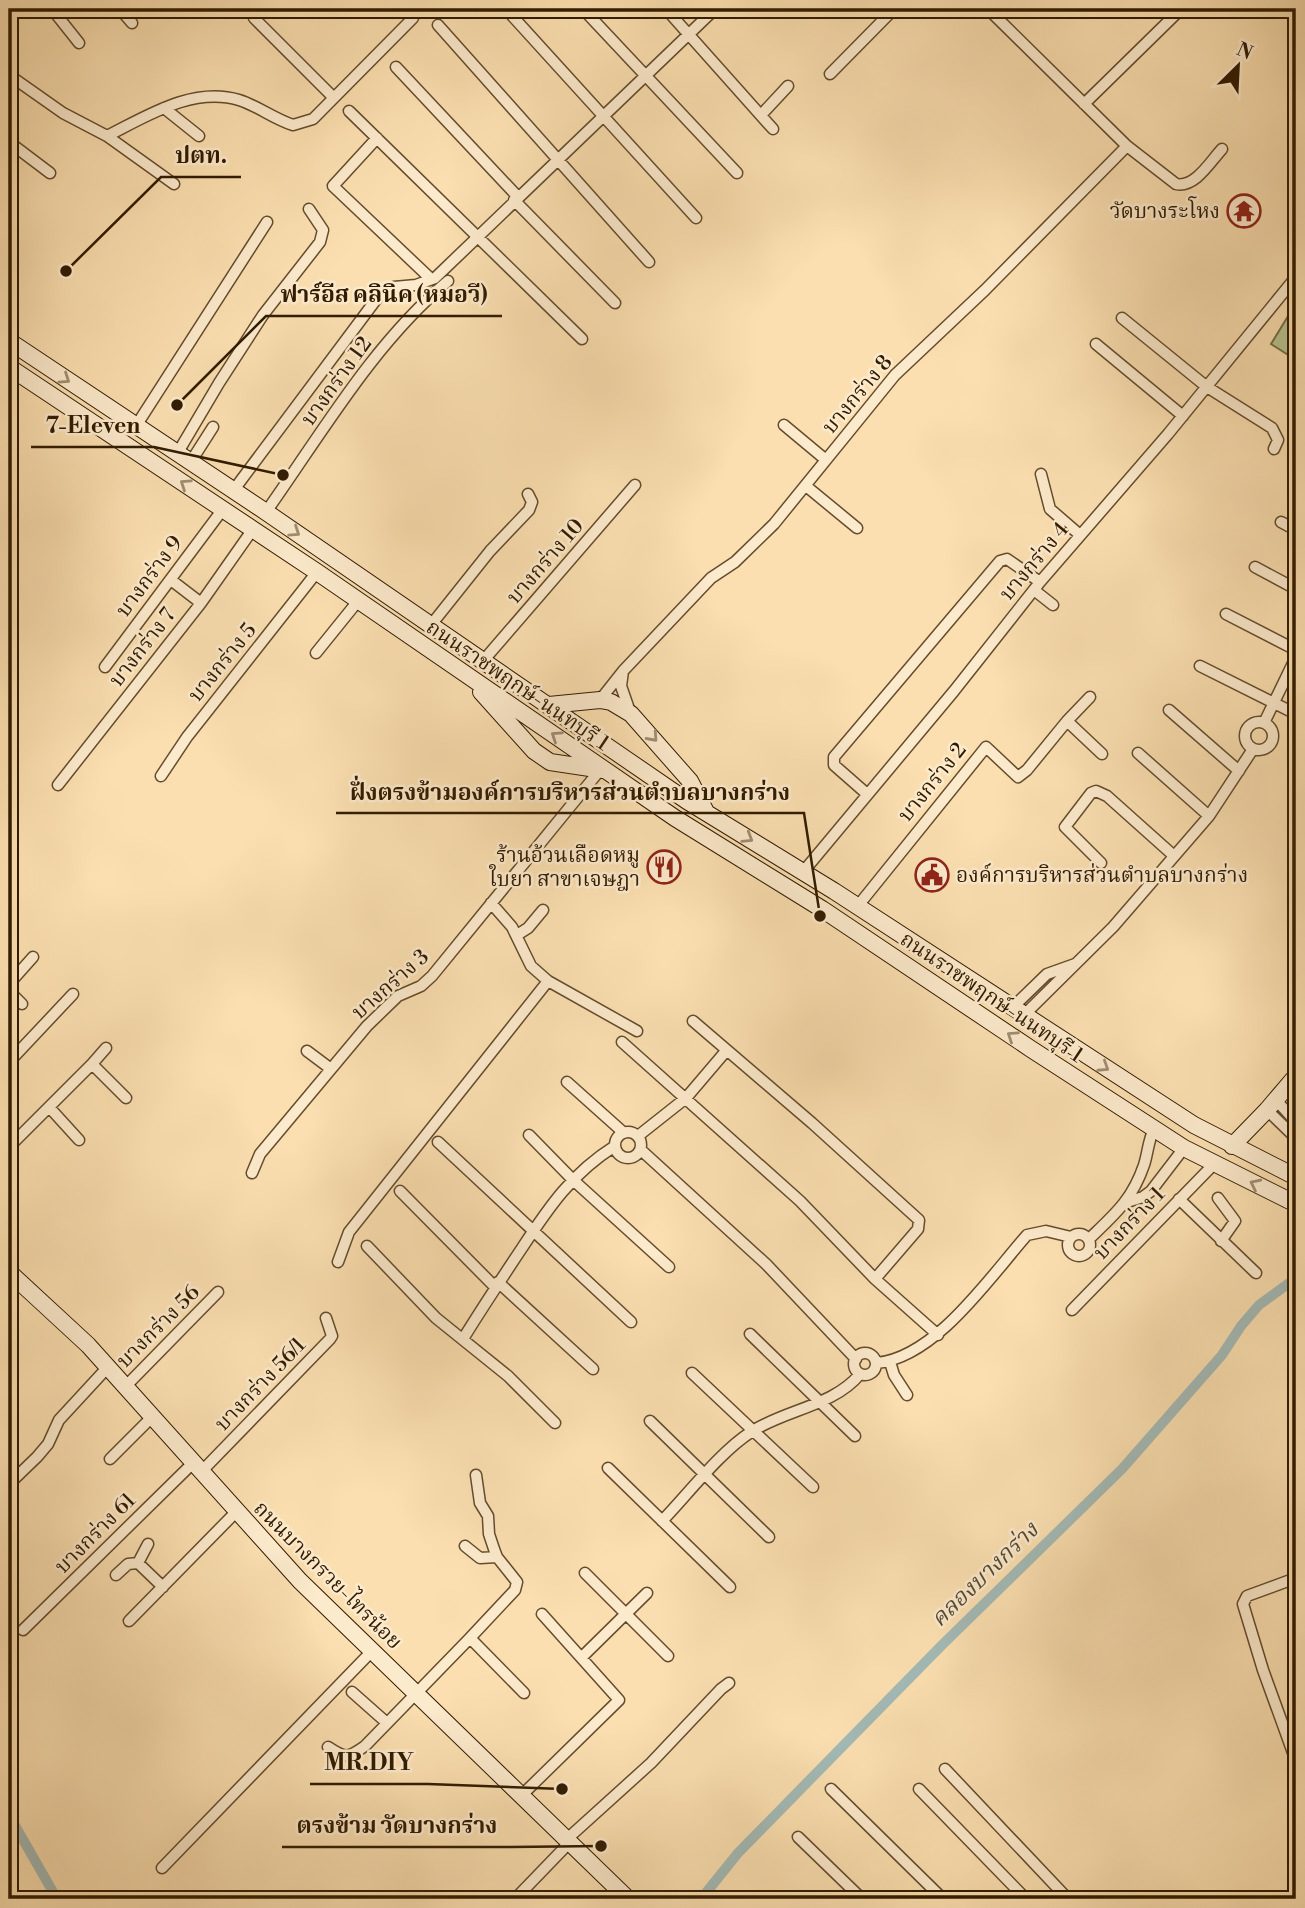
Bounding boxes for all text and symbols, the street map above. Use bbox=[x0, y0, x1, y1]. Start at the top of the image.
north arrow bbox=[1204, 32, 1274, 102]
text: N bbox=[1233, 37, 1256, 65]
callout: ปตท. bbox=[161, 133, 241, 177]
text: ปตท. bbox=[175, 142, 227, 170]
temple icon: วัดบางระโหง bbox=[1225, 192, 1263, 230]
place label: วัดบางระโหง bbox=[1110, 196, 1220, 225]
callout: ฟาร์อีส คลินิค (หมอวี) bbox=[266, 272, 502, 316]
text: ฟาร์อีส คลินิค (หมอวี) bbox=[280, 281, 488, 309]
street label: บางกร่าง 12 bbox=[296, 332, 378, 431]
street label: บางกร่าง 8 bbox=[817, 350, 898, 439]
one-way arrow bbox=[57, 371, 70, 383]
callout: 7-Eleven bbox=[31, 403, 154, 447]
text: 7-Eleven bbox=[46, 412, 140, 440]
one-way arrow bbox=[180, 479, 193, 492]
street label: บางกร่าง 10 bbox=[502, 514, 590, 610]
street label: บางกร่าง 4 bbox=[994, 517, 1075, 606]
one-way arrow bbox=[287, 524, 300, 537]
street label: บางกร่าง 9 bbox=[111, 531, 189, 622]
street label: บางกร่าง 7 bbox=[104, 603, 182, 692]
street label: ถนนราชพฤกษ์-นนทบุรี 1 bbox=[421, 614, 615, 757]
street label: บางกร่าง 5 bbox=[183, 618, 262, 707]
one-way arrow bbox=[644, 729, 657, 742]
one-way arrow bbox=[551, 732, 564, 744]
street label: บางกร่าง 2 bbox=[893, 738, 973, 827]
callout: ฝั่งตรงข้ามองค์การบริหารส่วนตำบลบางกร่าง bbox=[336, 769, 804, 813]
text: ฝั่งตรงข้ามองค์การบริหารส่วนตำบลบางกร่าง bbox=[350, 775, 790, 807]
one-way arrow bbox=[740, 830, 753, 843]
place label: ร้านอ้วนเลือดหมู ใบยา สาขาเจษฎา bbox=[488, 843, 640, 893]
restaurant icon: ร้านอ้วนเลือดหมู ใบยา สาขาเจษฎา bbox=[645, 848, 683, 886]
public building icon: องค์การบริหารส่วนตำบลบางกร่าง bbox=[913, 856, 951, 894]
place label: องค์การบริหารส่วนตำบลบางกร่าง bbox=[956, 862, 1248, 889]
street label: ถนนราชพฤกษ์-นนทบุรี 1 bbox=[895, 926, 1089, 1069]
street label: บางกร่าง 3 bbox=[347, 944, 435, 1025]
one-way arrow bbox=[1006, 1031, 1019, 1044]
one-way arrow bbox=[1096, 1059, 1109, 1072]
one-way arrow bbox=[1250, 1178, 1262, 1192]
street label: บางกร่าง 1 bbox=[1089, 1182, 1171, 1266]
street label: บางกร่าง 56 bbox=[112, 1280, 206, 1374]
street label: บางกร่าง 56/1 bbox=[210, 1333, 312, 1437]
street label: บางกร่าง 61 bbox=[50, 1488, 142, 1580]
street label: ถนนบางกรวย-ไทรน้อย bbox=[248, 1494, 409, 1655]
water label: คลองบางกร่าง bbox=[925, 1515, 1045, 1633]
callout: MR.DIY bbox=[310, 1740, 428, 1784]
text: MR.DIY bbox=[324, 1749, 414, 1777]
callout: ตรงข้าม วัดบางกร่าง bbox=[282, 1803, 511, 1847]
text: ตรงข้าม วัดบางกร่าง bbox=[297, 1812, 497, 1840]

